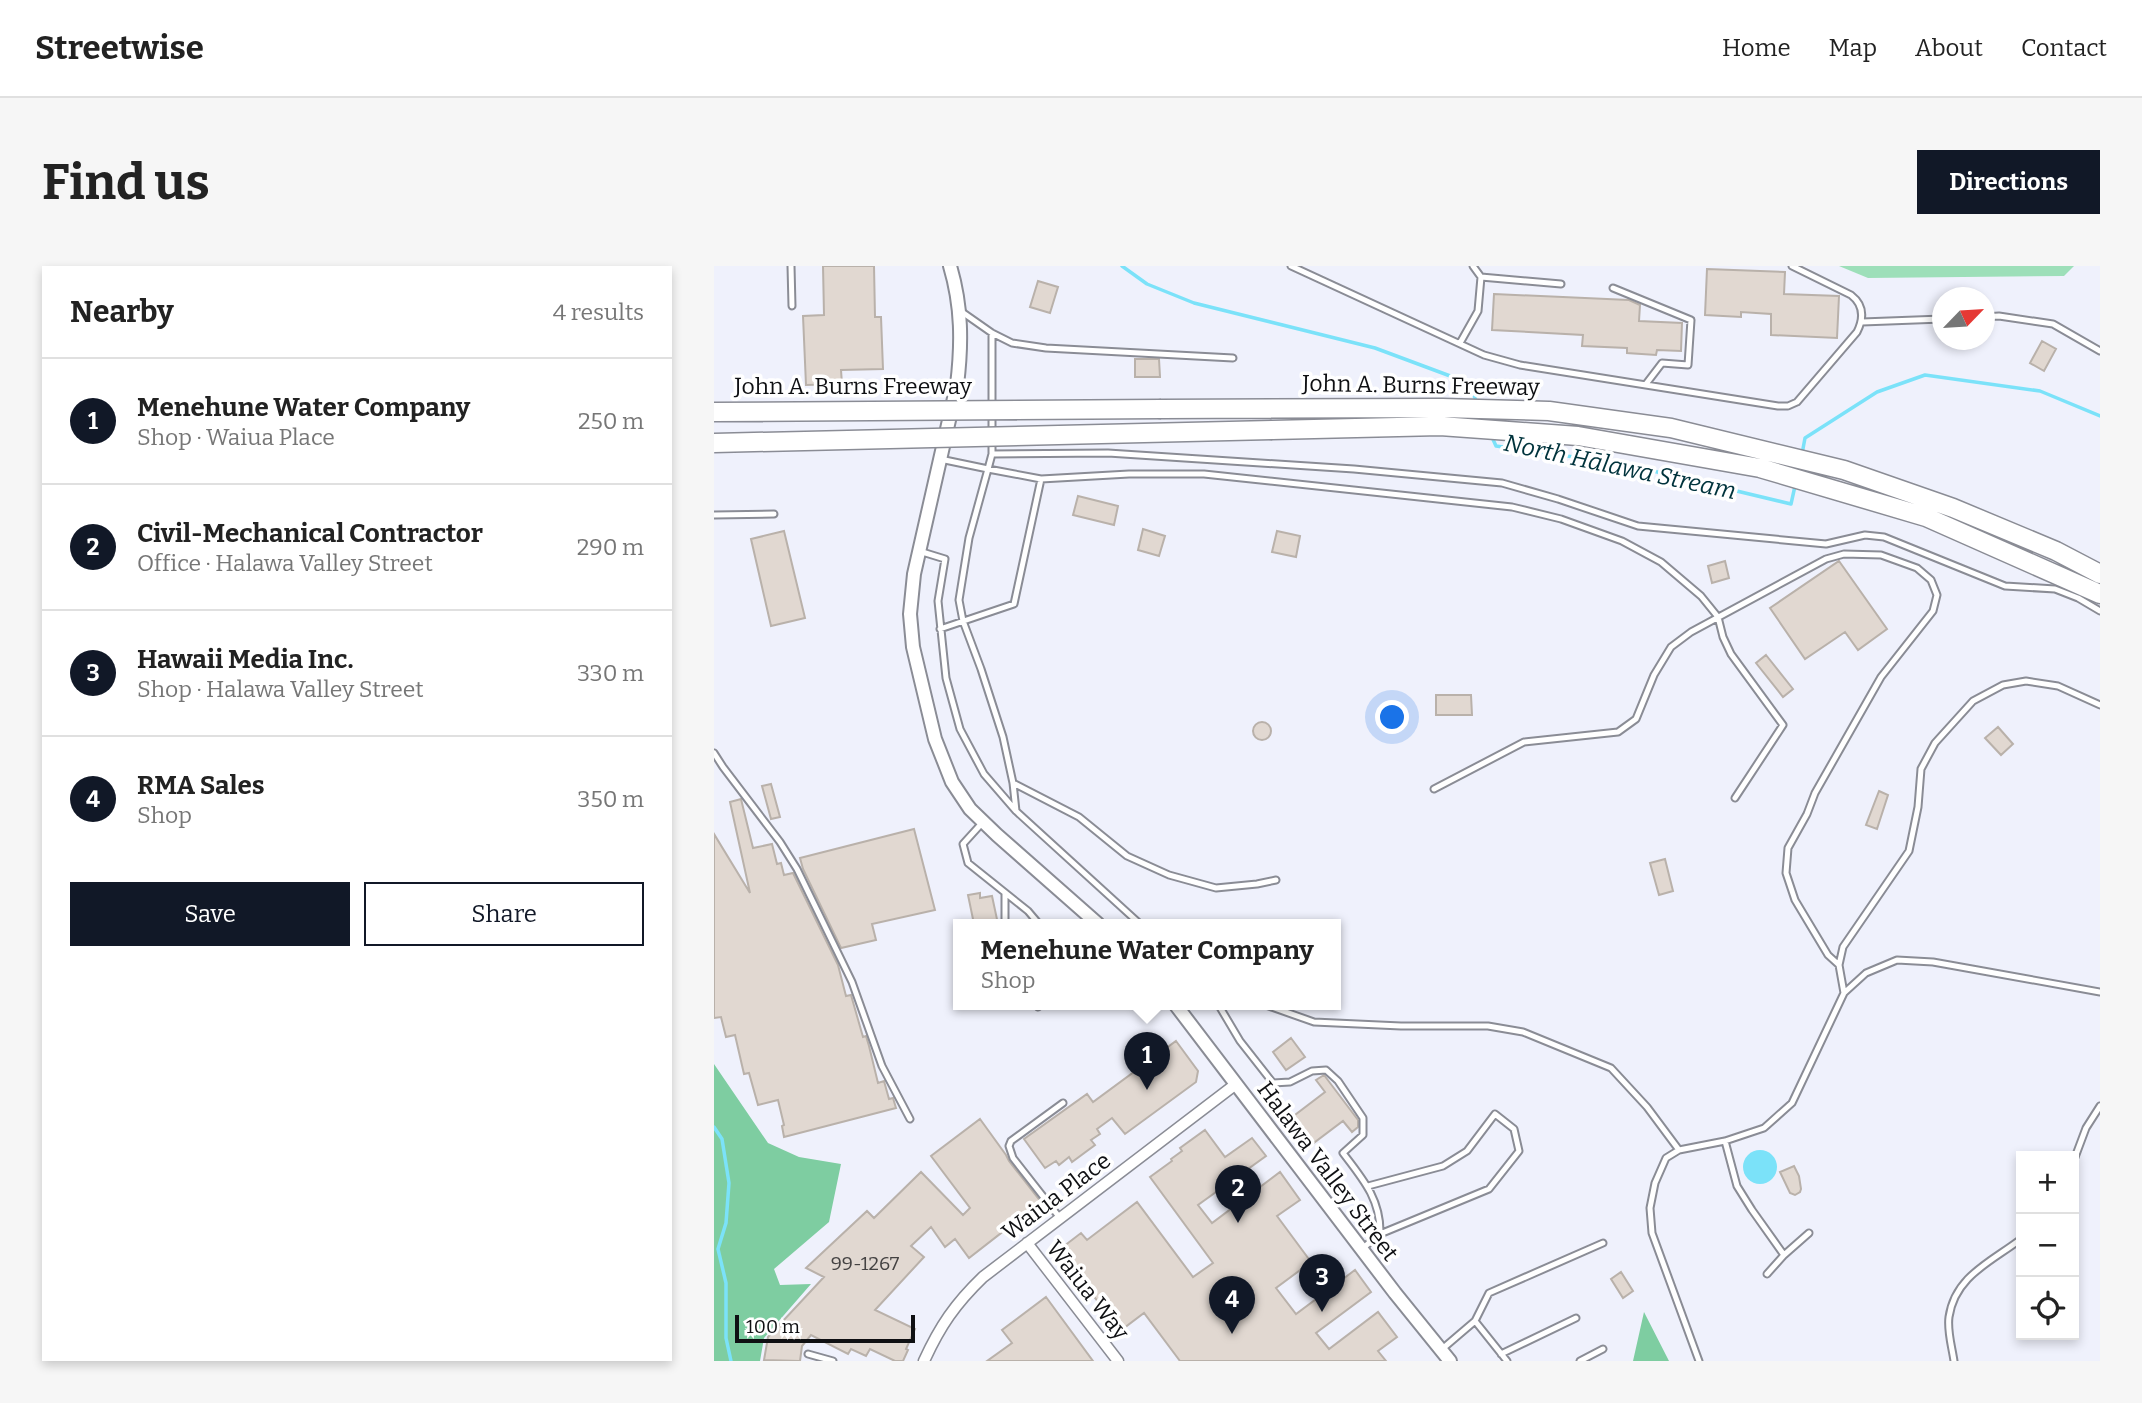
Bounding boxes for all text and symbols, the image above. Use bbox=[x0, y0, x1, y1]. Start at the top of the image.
text: Streetwise bbox=[35, 28, 204, 68]
text: Home bbox=[1722, 34, 1791, 62]
text: Map bbox=[1829, 34, 1877, 62]
text: About bbox=[1915, 34, 1983, 62]
text: Contact bbox=[2021, 34, 2107, 62]
button: Directions bbox=[1917, 150, 2100, 214]
text: Find us bbox=[42, 153, 210, 212]
north arrow bbox=[1932, 287, 1995, 350]
text: Nearby bbox=[70, 294, 174, 330]
text: 4 results bbox=[553, 298, 644, 326]
street label: John A. Burns Freeway bbox=[1301, 369, 1541, 401]
street label: John A. Burns Freeway bbox=[733, 372, 973, 400]
text: Menehune Water Company bbox=[137, 392, 470, 423]
text: 1 bbox=[88, 407, 98, 435]
text: 250 m bbox=[578, 407, 644, 435]
text: Shop · Waiua Place bbox=[137, 423, 335, 451]
water label: North Hālawa Stream bbox=[1501, 429, 1739, 505]
text: Civil-Mechanical Contractor bbox=[137, 518, 483, 549]
text: 2 bbox=[87, 533, 99, 561]
text: 290 m bbox=[577, 533, 644, 561]
text: Office · Halawa Valley Street bbox=[137, 549, 433, 577]
text: Hawaii Media Inc. bbox=[137, 644, 353, 675]
text: 3 bbox=[86, 659, 100, 687]
text: 330 m bbox=[577, 659, 644, 687]
text: Shop · Halawa Valley Street bbox=[137, 675, 424, 703]
your location bbox=[1375, 700, 1409, 734]
text: RMA Sales bbox=[137, 770, 265, 801]
text: 4 bbox=[86, 785, 100, 813]
text: 350 m bbox=[577, 785, 644, 813]
text: Shop bbox=[137, 801, 192, 829]
button: Save bbox=[70, 882, 350, 946]
button: Share bbox=[364, 882, 644, 946]
popup bbox=[953, 919, 1341, 1010]
text: Menehune Water Company bbox=[980, 935, 1314, 966]
text: Shop bbox=[980, 966, 1035, 994]
pin: 1 bbox=[1124, 1032, 1170, 1090]
street label: Halawa Valley Street bbox=[1251, 1076, 1405, 1266]
street label: Waiua Place bbox=[996, 1146, 1116, 1246]
map controls bbox=[2016, 1151, 2079, 1340]
button: + bbox=[2016, 1151, 2079, 1214]
pin: 2 bbox=[1215, 1165, 1261, 1223]
button: − bbox=[2016, 1214, 2079, 1277]
street label: Waiua Way bbox=[1041, 1235, 1136, 1346]
house number: 99-1267 bbox=[831, 1252, 900, 1275]
pin: 3 bbox=[1299, 1254, 1345, 1312]
pin: 4 bbox=[1209, 1276, 1255, 1334]
button: locate bbox=[2016, 1277, 2079, 1340]
scale bar bbox=[735, 1312, 915, 1344]
text: 100 m bbox=[746, 1315, 800, 1338]

